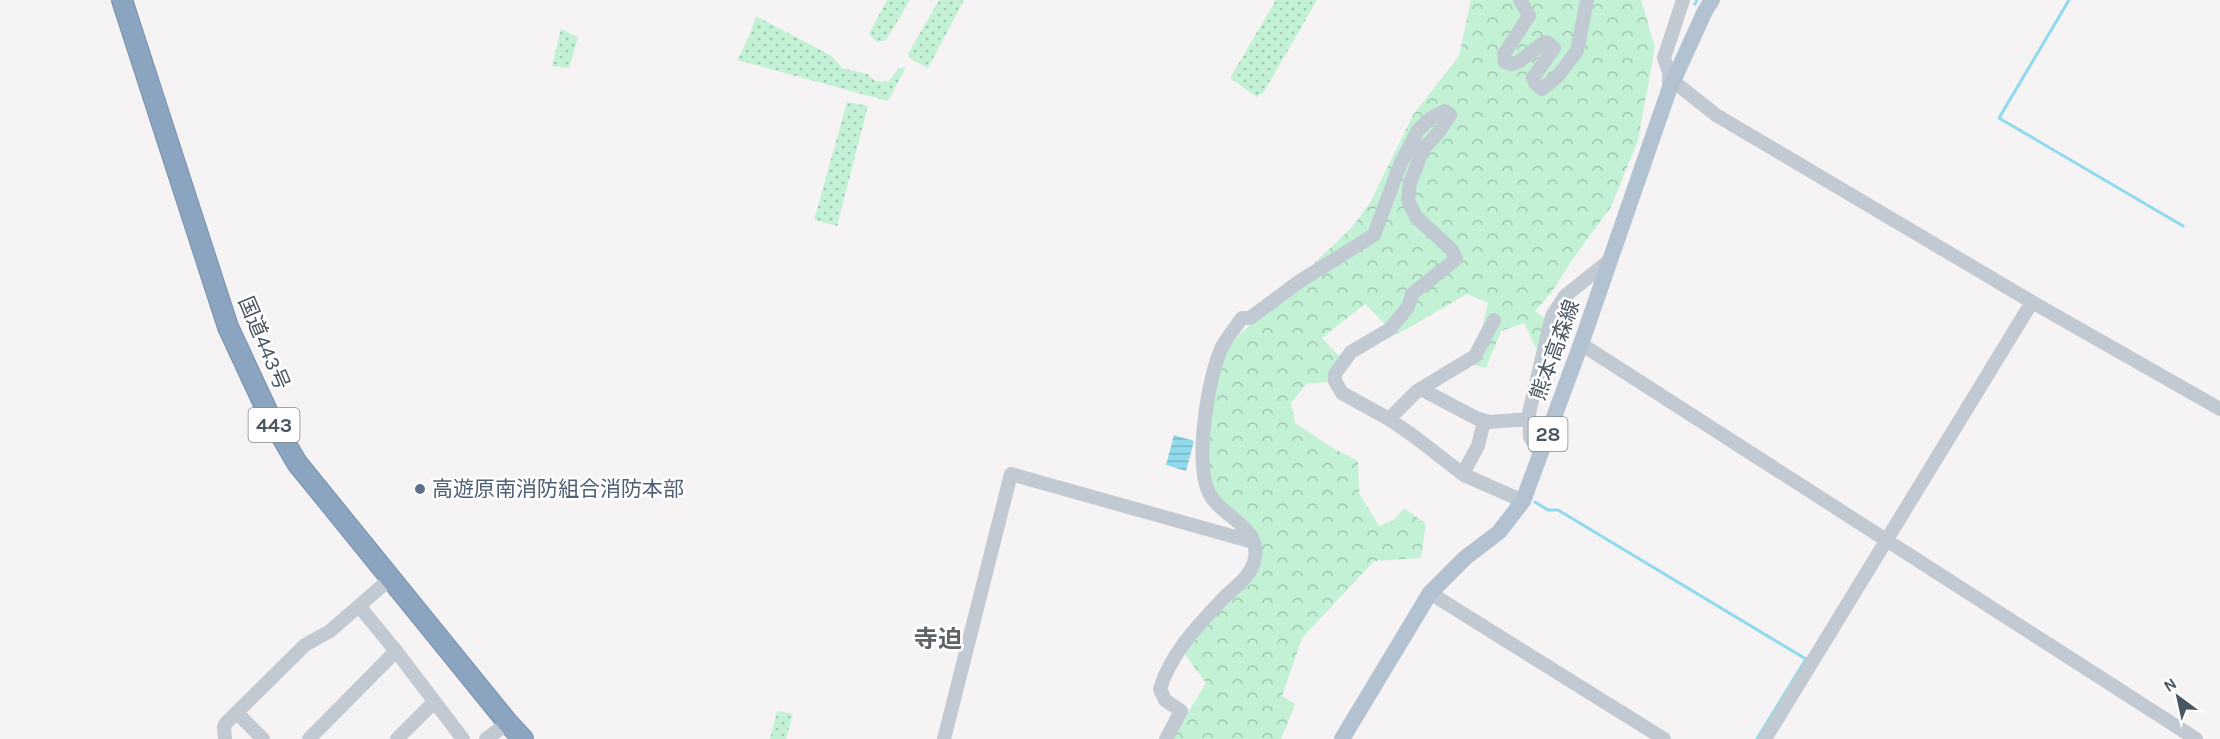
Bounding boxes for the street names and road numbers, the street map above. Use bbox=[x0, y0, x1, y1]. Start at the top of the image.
street label: 国道443号 bbox=[234, 293, 294, 393]
street label: 熊本高森線 bbox=[1526, 297, 1584, 403]
road number: 443 bbox=[248, 408, 300, 442]
road number: 28 bbox=[1528, 417, 1568, 451]

